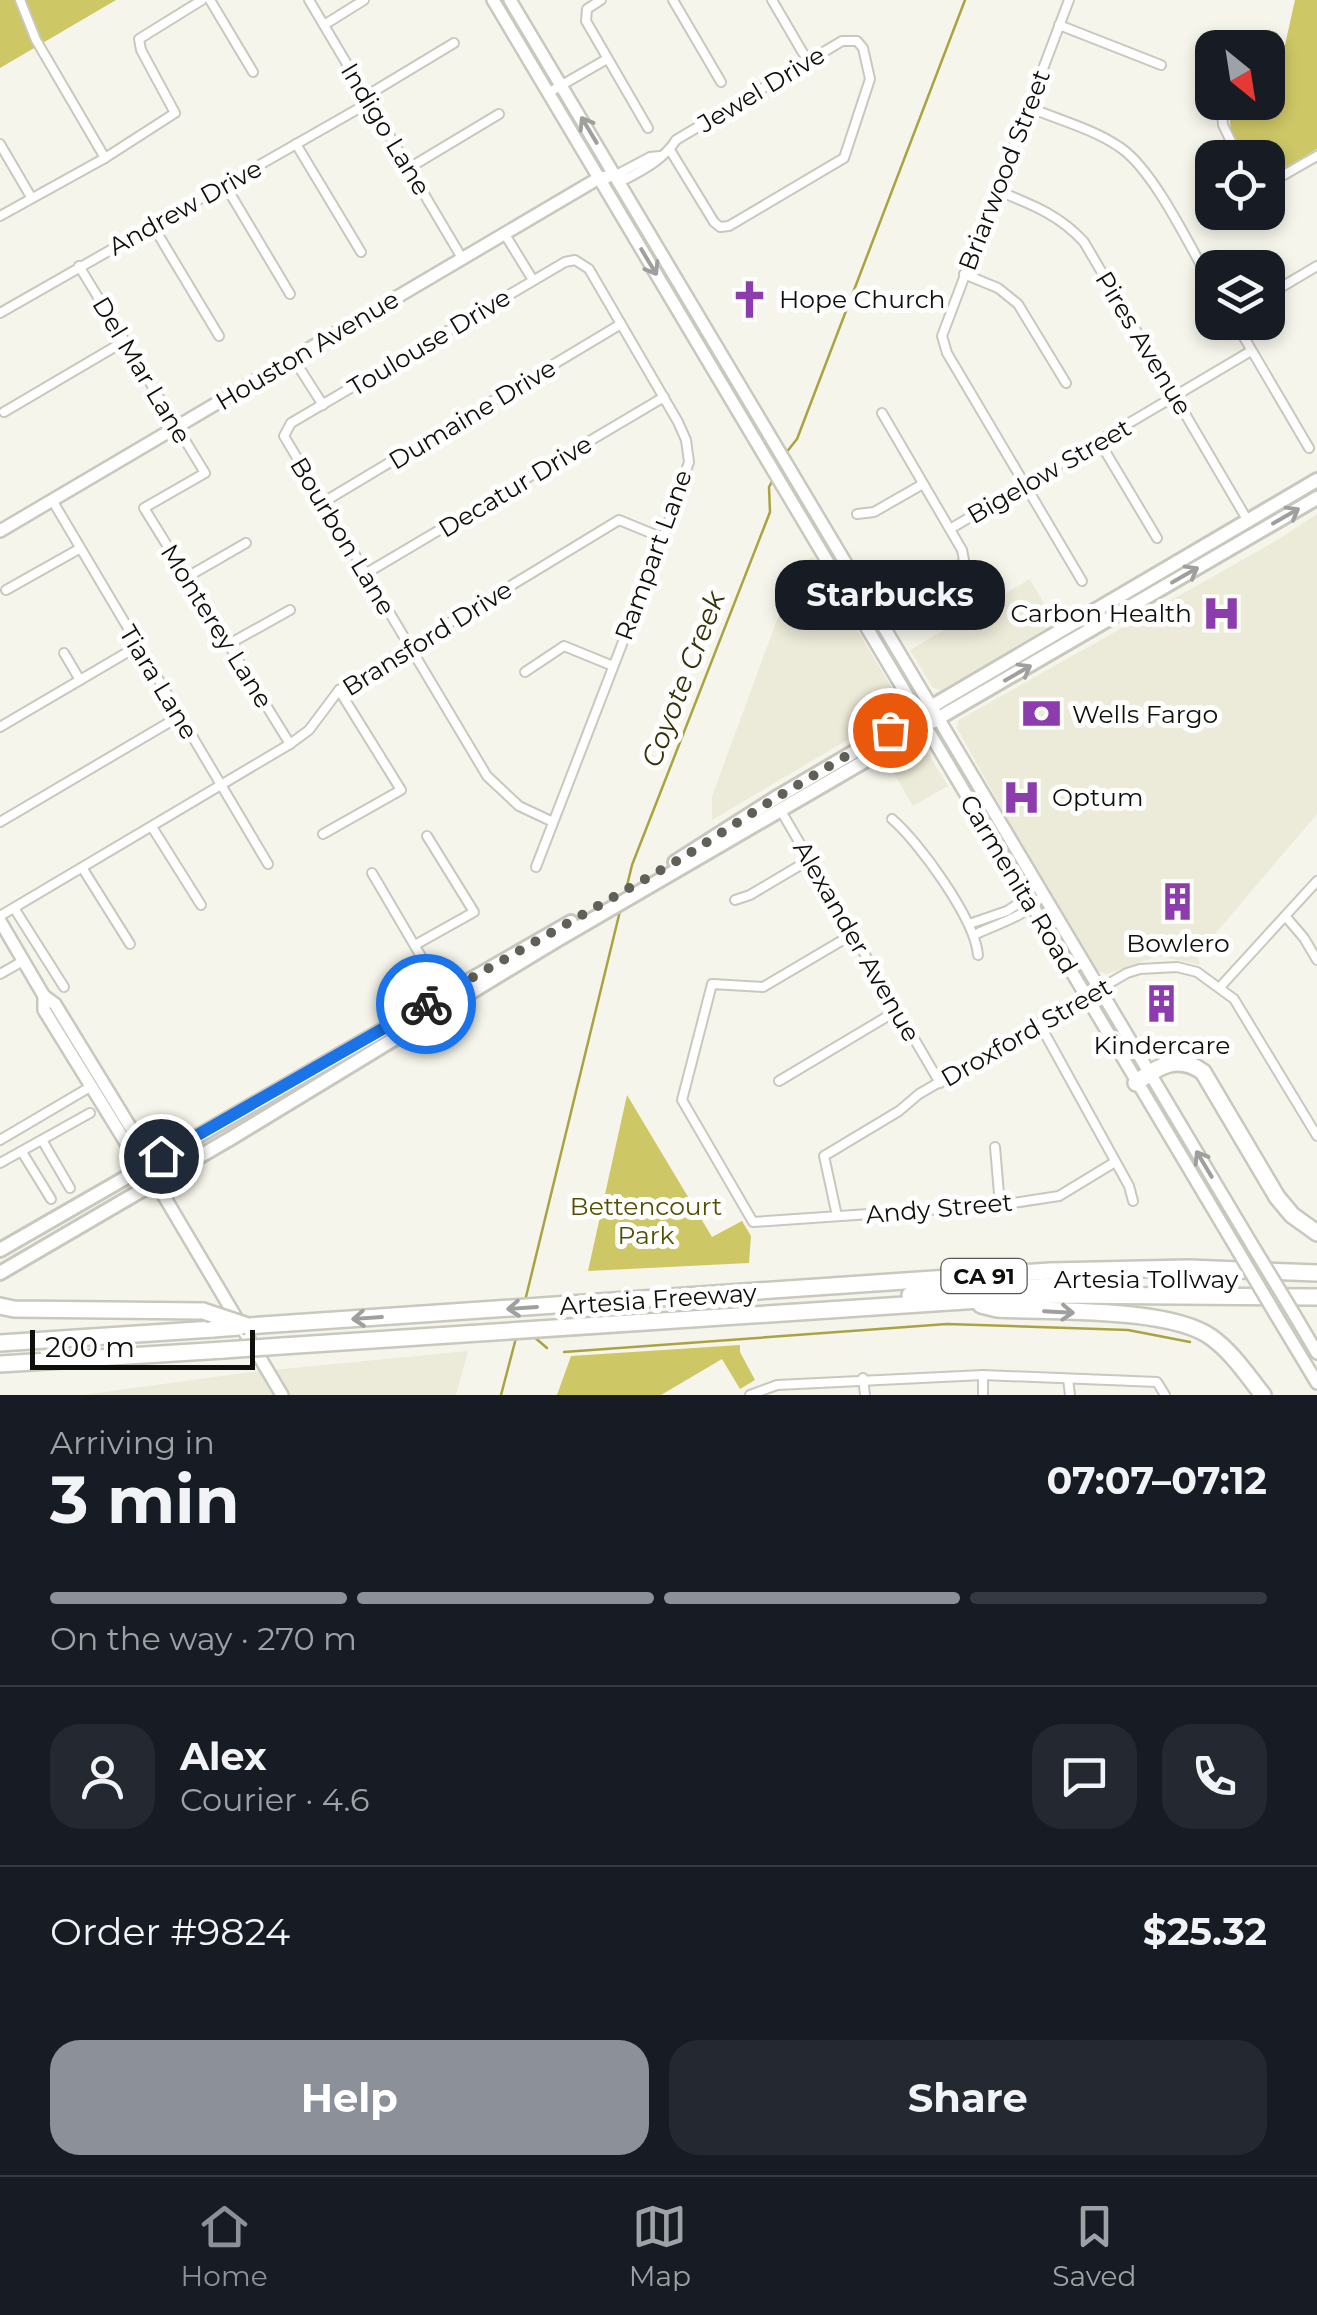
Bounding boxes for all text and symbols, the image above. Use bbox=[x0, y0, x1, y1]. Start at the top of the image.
north arrow bbox=[1195, 30, 1285, 120]
map controls bbox=[1195, 30, 1285, 340]
street label: Jewel Drive bbox=[691, 39, 830, 139]
street label: Indigo Lane bbox=[335, 57, 437, 201]
street label: Briarwood Street bbox=[952, 65, 1056, 275]
one-way arrow bbox=[579, 116, 599, 145]
button: locate bbox=[1195, 140, 1285, 230]
street label: Andrew Drive bbox=[103, 153, 267, 261]
one-way arrow bbox=[639, 247, 659, 276]
button: layers bbox=[1195, 250, 1285, 340]
street label: Pires Avenue bbox=[1089, 266, 1199, 420]
church icon: Hope Church bbox=[728, 278, 770, 320]
street label: Toulouse Drive bbox=[342, 282, 516, 402]
street label: Houston Avenue bbox=[210, 284, 404, 416]
place label: Hope Church bbox=[779, 284, 946, 314]
street label: Del Mar Lane bbox=[86, 291, 198, 449]
street label: Dumaine Drive bbox=[383, 352, 561, 476]
street label: Bigelow Street bbox=[962, 412, 1136, 530]
street label: Decatur Drive bbox=[433, 428, 597, 544]
street label: Bourbon Lane bbox=[284, 452, 402, 620]
street label: Rampart Lane bbox=[608, 466, 698, 644]
one-way arrow bbox=[1271, 506, 1300, 526]
street label: Monterey Lane bbox=[155, 539, 279, 713]
callout: Starbucks bbox=[775, 560, 1005, 630]
one-way arrow bbox=[1170, 565, 1199, 585]
street label: Bransford Drive bbox=[337, 574, 517, 702]
text: Starbucks bbox=[806, 575, 974, 614]
water label: Coyote Creek bbox=[634, 585, 733, 772]
hospital icon: Carbon Health bbox=[1201, 592, 1243, 634]
place label: Carbon Health bbox=[1010, 598, 1192, 628]
street label: Tiara Lane bbox=[113, 620, 205, 744]
one-way arrow bbox=[1003, 663, 1032, 683]
pin bbox=[848, 688, 933, 773]
bank icon: Wells Fargo bbox=[1021, 693, 1063, 735]
place label: Wells Fargo bbox=[1072, 699, 1218, 729]
icon: bag bbox=[863, 703, 918, 758]
hospital icon: Optum bbox=[1001, 776, 1043, 818]
place label: Optum bbox=[1052, 782, 1143, 812]
street label: Carmenita Road bbox=[954, 789, 1084, 979]
street label: Alexander Avenue bbox=[787, 835, 927, 1047]
building icon: Bowlero bbox=[1157, 881, 1199, 923]
place label: Bowlero bbox=[1126, 928, 1230, 958]
courier bbox=[376, 954, 476, 1054]
street label: Droxford Street bbox=[936, 971, 1116, 1093]
icon: bike bbox=[399, 977, 454, 1032]
building icon: Kindercare bbox=[1141, 983, 1183, 1025]
place label: Kindercare bbox=[1094, 1030, 1230, 1060]
pin bbox=[119, 1114, 204, 1199]
icon: home bbox=[134, 1129, 189, 1184]
one-way arrow bbox=[1194, 1150, 1214, 1179]
street label: Andy Street bbox=[864, 1187, 1014, 1229]
park label: Bettencourt Park bbox=[570, 1191, 722, 1250]
road number: CA 91 bbox=[942, 1259, 1026, 1293]
street label: Artesia Tollway bbox=[1054, 1264, 1239, 1294]
street label: Artesia Freeway bbox=[558, 1277, 758, 1321]
one-way arrow bbox=[507, 1299, 539, 1318]
one-way arrow bbox=[1042, 1303, 1074, 1322]
one-way arrow bbox=[351, 1309, 383, 1328]
scale bar bbox=[30, 1325, 255, 1370]
text: 200 m bbox=[45, 1330, 135, 1364]
text: Arriving in bbox=[50, 1423, 215, 1462]
text: 07:07–07:12 bbox=[1046, 1457, 1267, 1504]
text: 3 min bbox=[50, 1460, 240, 1539]
text: On the way · 270 m bbox=[50, 1619, 357, 1658]
button: person bbox=[50, 1724, 155, 1829]
button: chat bbox=[1032, 1724, 1137, 1829]
button: phone bbox=[1162, 1724, 1267, 1829]
text: Alex bbox=[180, 1733, 267, 1780]
text: Courier · 4.6 bbox=[180, 1780, 369, 1819]
text: Order #9824 bbox=[50, 1908, 290, 1955]
text: $25.32 bbox=[1143, 1908, 1267, 1955]
button: Help bbox=[50, 2040, 649, 2155]
button: Share bbox=[669, 2040, 1267, 2155]
tab: Home bbox=[181, 2199, 268, 2293]
tab: Map bbox=[629, 2199, 691, 2293]
tab: Saved bbox=[1052, 2199, 1136, 2293]

